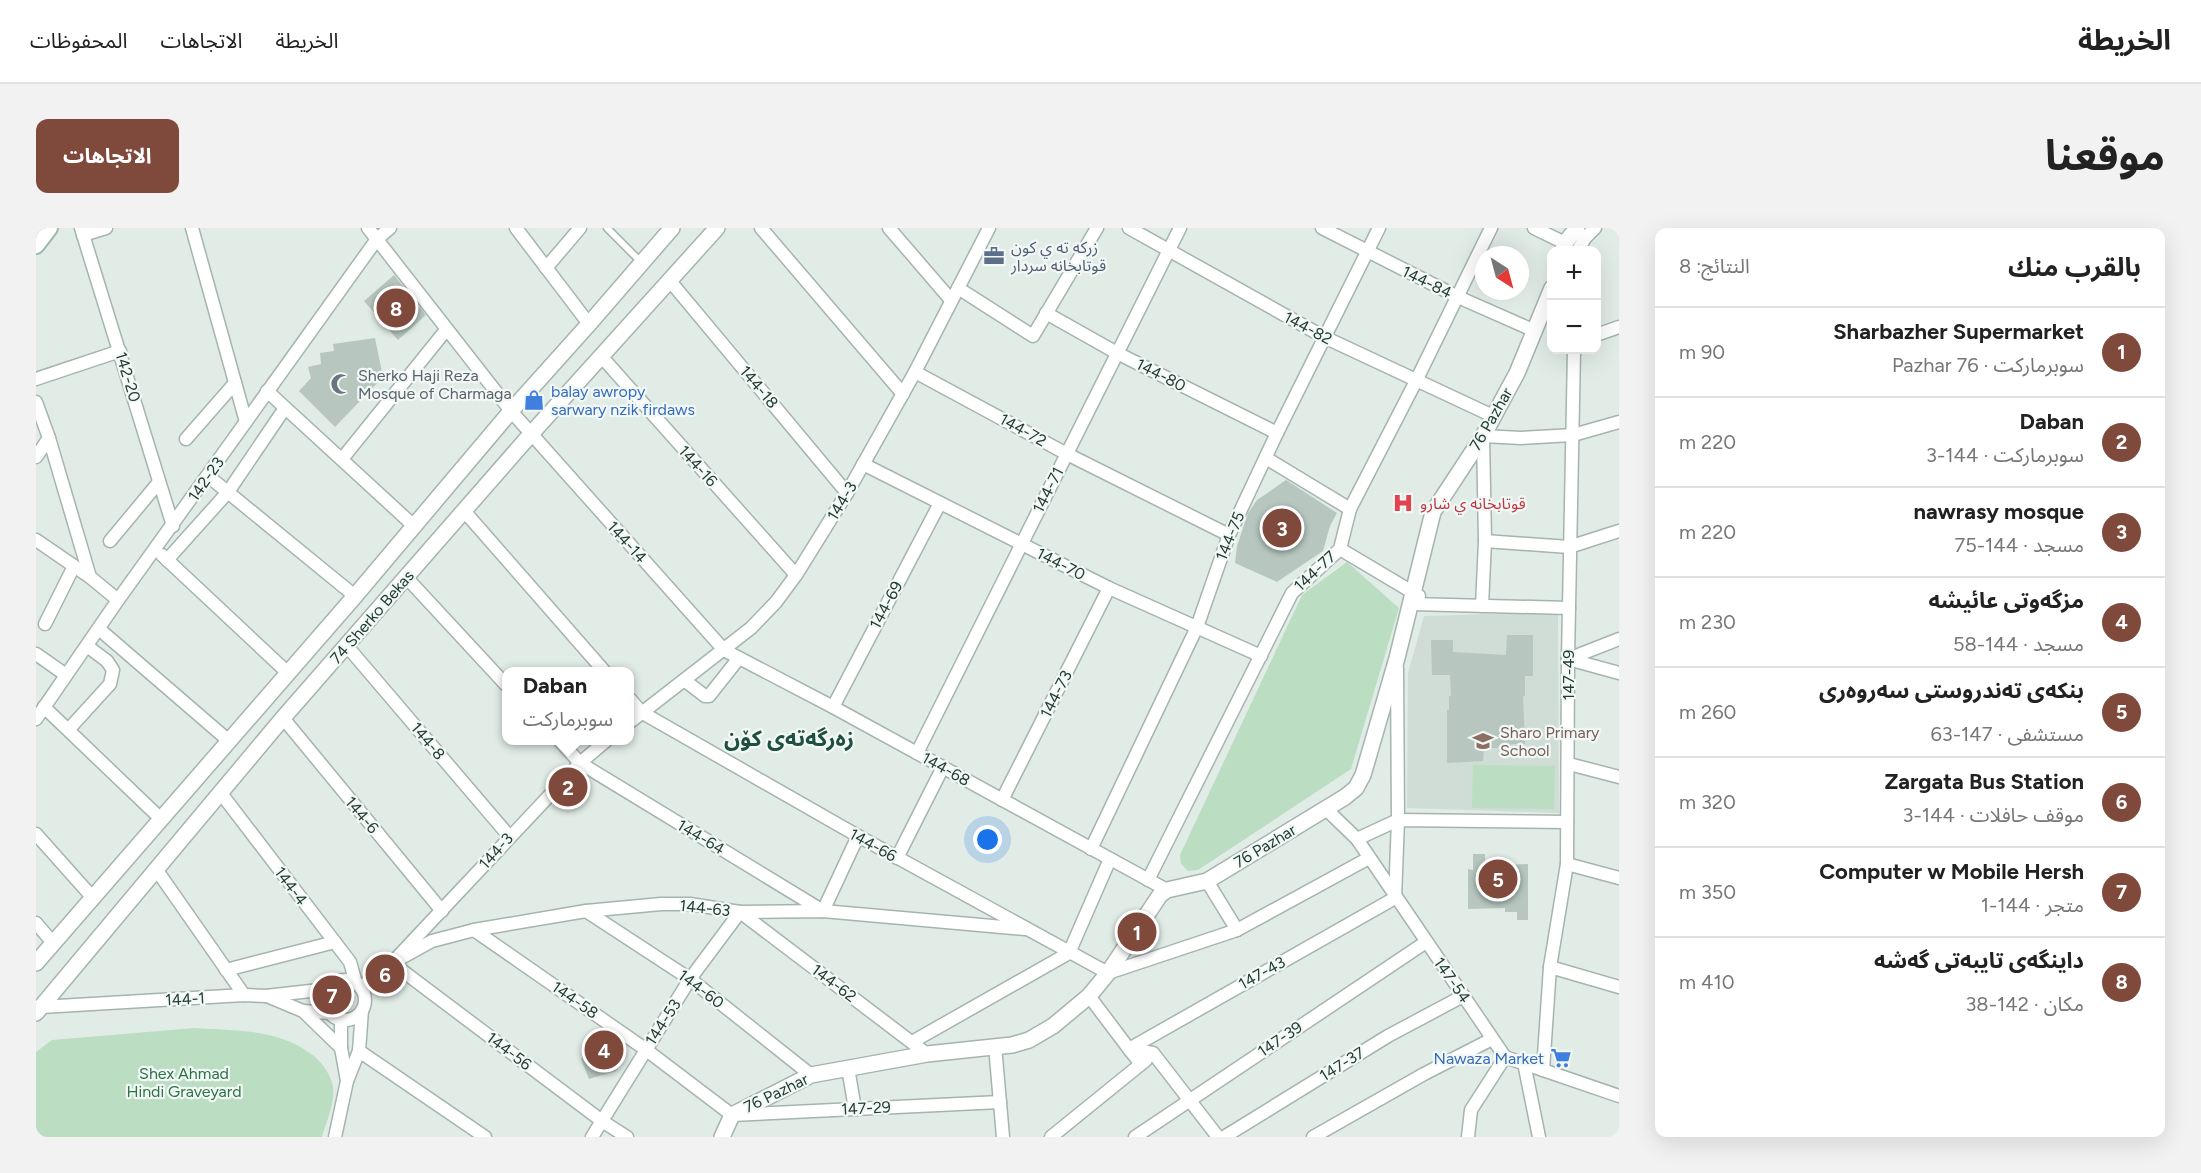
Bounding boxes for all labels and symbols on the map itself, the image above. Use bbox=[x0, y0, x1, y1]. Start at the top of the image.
place label: زركه ته ي كون قوتابخانه سردار bbox=[1010, 238, 1106, 275]
office icon: زركه ته ي كون قوتابخانه سردار bbox=[982, 244, 1006, 268]
north arrow bbox=[1475, 246, 1529, 300]
street label: 144-84 bbox=[1399, 262, 1455, 302]
pin: 8 bbox=[376, 286, 416, 331]
street label: 144-82 bbox=[1281, 307, 1335, 349]
street label: 142-20 bbox=[111, 350, 145, 404]
street label: 144-80 bbox=[1133, 354, 1189, 396]
street label: 144-18 bbox=[736, 362, 782, 412]
place label: Sherko Haji Reza Mosque of Charmaga bbox=[358, 366, 512, 403]
mosque icon: Sherko Haji Reza Mosque of Charmaga bbox=[329, 372, 353, 396]
place label: balay awropy sarwary nzik firdaws bbox=[551, 382, 695, 419]
street label: 76 Pazhar bbox=[1465, 384, 1517, 454]
shop icon: balay awropy sarwary nzik firdaws bbox=[522, 388, 546, 412]
street label: 144-72 bbox=[996, 409, 1050, 451]
street label: 144-16 bbox=[675, 442, 721, 490]
street label: 142-23 bbox=[184, 453, 228, 505]
street label: 144-71 bbox=[1029, 464, 1067, 516]
street label: 144-3 bbox=[823, 478, 861, 524]
hospital icon: قوتابخانه ي شارو bbox=[1391, 491, 1415, 515]
place label: قوتابخانه ي شارو bbox=[1420, 494, 1526, 515]
pin: 3 bbox=[1262, 506, 1302, 550]
street label: 144-75 bbox=[1212, 509, 1248, 563]
street label: 144-14 bbox=[603, 517, 651, 567]
street label: 144-70 bbox=[1034, 544, 1088, 584]
street label: 144-77 bbox=[1290, 547, 1340, 595]
street label: 74 Sherko Bekas bbox=[326, 566, 418, 668]
street label: 144-69 bbox=[866, 578, 906, 632]
street label: 147-49 bbox=[1559, 650, 1578, 700]
street label: 144-73 bbox=[1036, 667, 1076, 721]
street label: 144-8 bbox=[407, 718, 449, 764]
place label: Sharo Primary School bbox=[1500, 723, 1600, 760]
district label: زەرگەتەی کۆن bbox=[724, 725, 854, 752]
school or university icon: Sharo Primary School bbox=[1471, 729, 1495, 753]
street label: 144-68 bbox=[919, 748, 973, 790]
pin: 2 bbox=[548, 764, 588, 810]
street label: 144-6 bbox=[341, 793, 383, 837]
street label: 144-64 bbox=[674, 815, 728, 859]
street label: 76 Pazhar bbox=[1230, 820, 1300, 872]
street label: 144-66 bbox=[846, 824, 900, 866]
your location bbox=[973, 825, 1002, 854]
street label: 144-3 bbox=[475, 829, 517, 873]
pin: 5 bbox=[1478, 856, 1518, 902]
street label: 144-4 bbox=[270, 863, 312, 909]
street label: 144-63 bbox=[679, 896, 731, 920]
pin: 1 bbox=[1118, 910, 1156, 954]
pin: 6 bbox=[366, 952, 404, 996]
street label: 147-43 bbox=[1235, 952, 1289, 994]
street label: 147-54 bbox=[1430, 954, 1474, 1006]
street label: 144-62 bbox=[808, 960, 860, 1006]
street label: 144-60 bbox=[674, 966, 728, 1012]
pin: 7 bbox=[312, 972, 352, 1017]
street label: 144-58 bbox=[548, 977, 602, 1023]
street label: 144-1 bbox=[165, 988, 205, 1010]
street label: 144-53 bbox=[641, 995, 685, 1049]
street label: 147-39 bbox=[1254, 1017, 1306, 1061]
street label: 144-56 bbox=[483, 1028, 535, 1074]
pin: 4 bbox=[584, 1028, 624, 1072]
street label: 147-37 bbox=[1316, 1043, 1368, 1085]
supermarket icon: Nawaza Market bbox=[1549, 1046, 1573, 1070]
place label: Nawaza Market bbox=[1434, 1049, 1544, 1068]
park label: Shex Ahmad Hindi Graveyard bbox=[126, 1064, 242, 1101]
street label: 76 Pazhar bbox=[741, 1069, 812, 1117]
street label: 147-29 bbox=[841, 1097, 891, 1119]

